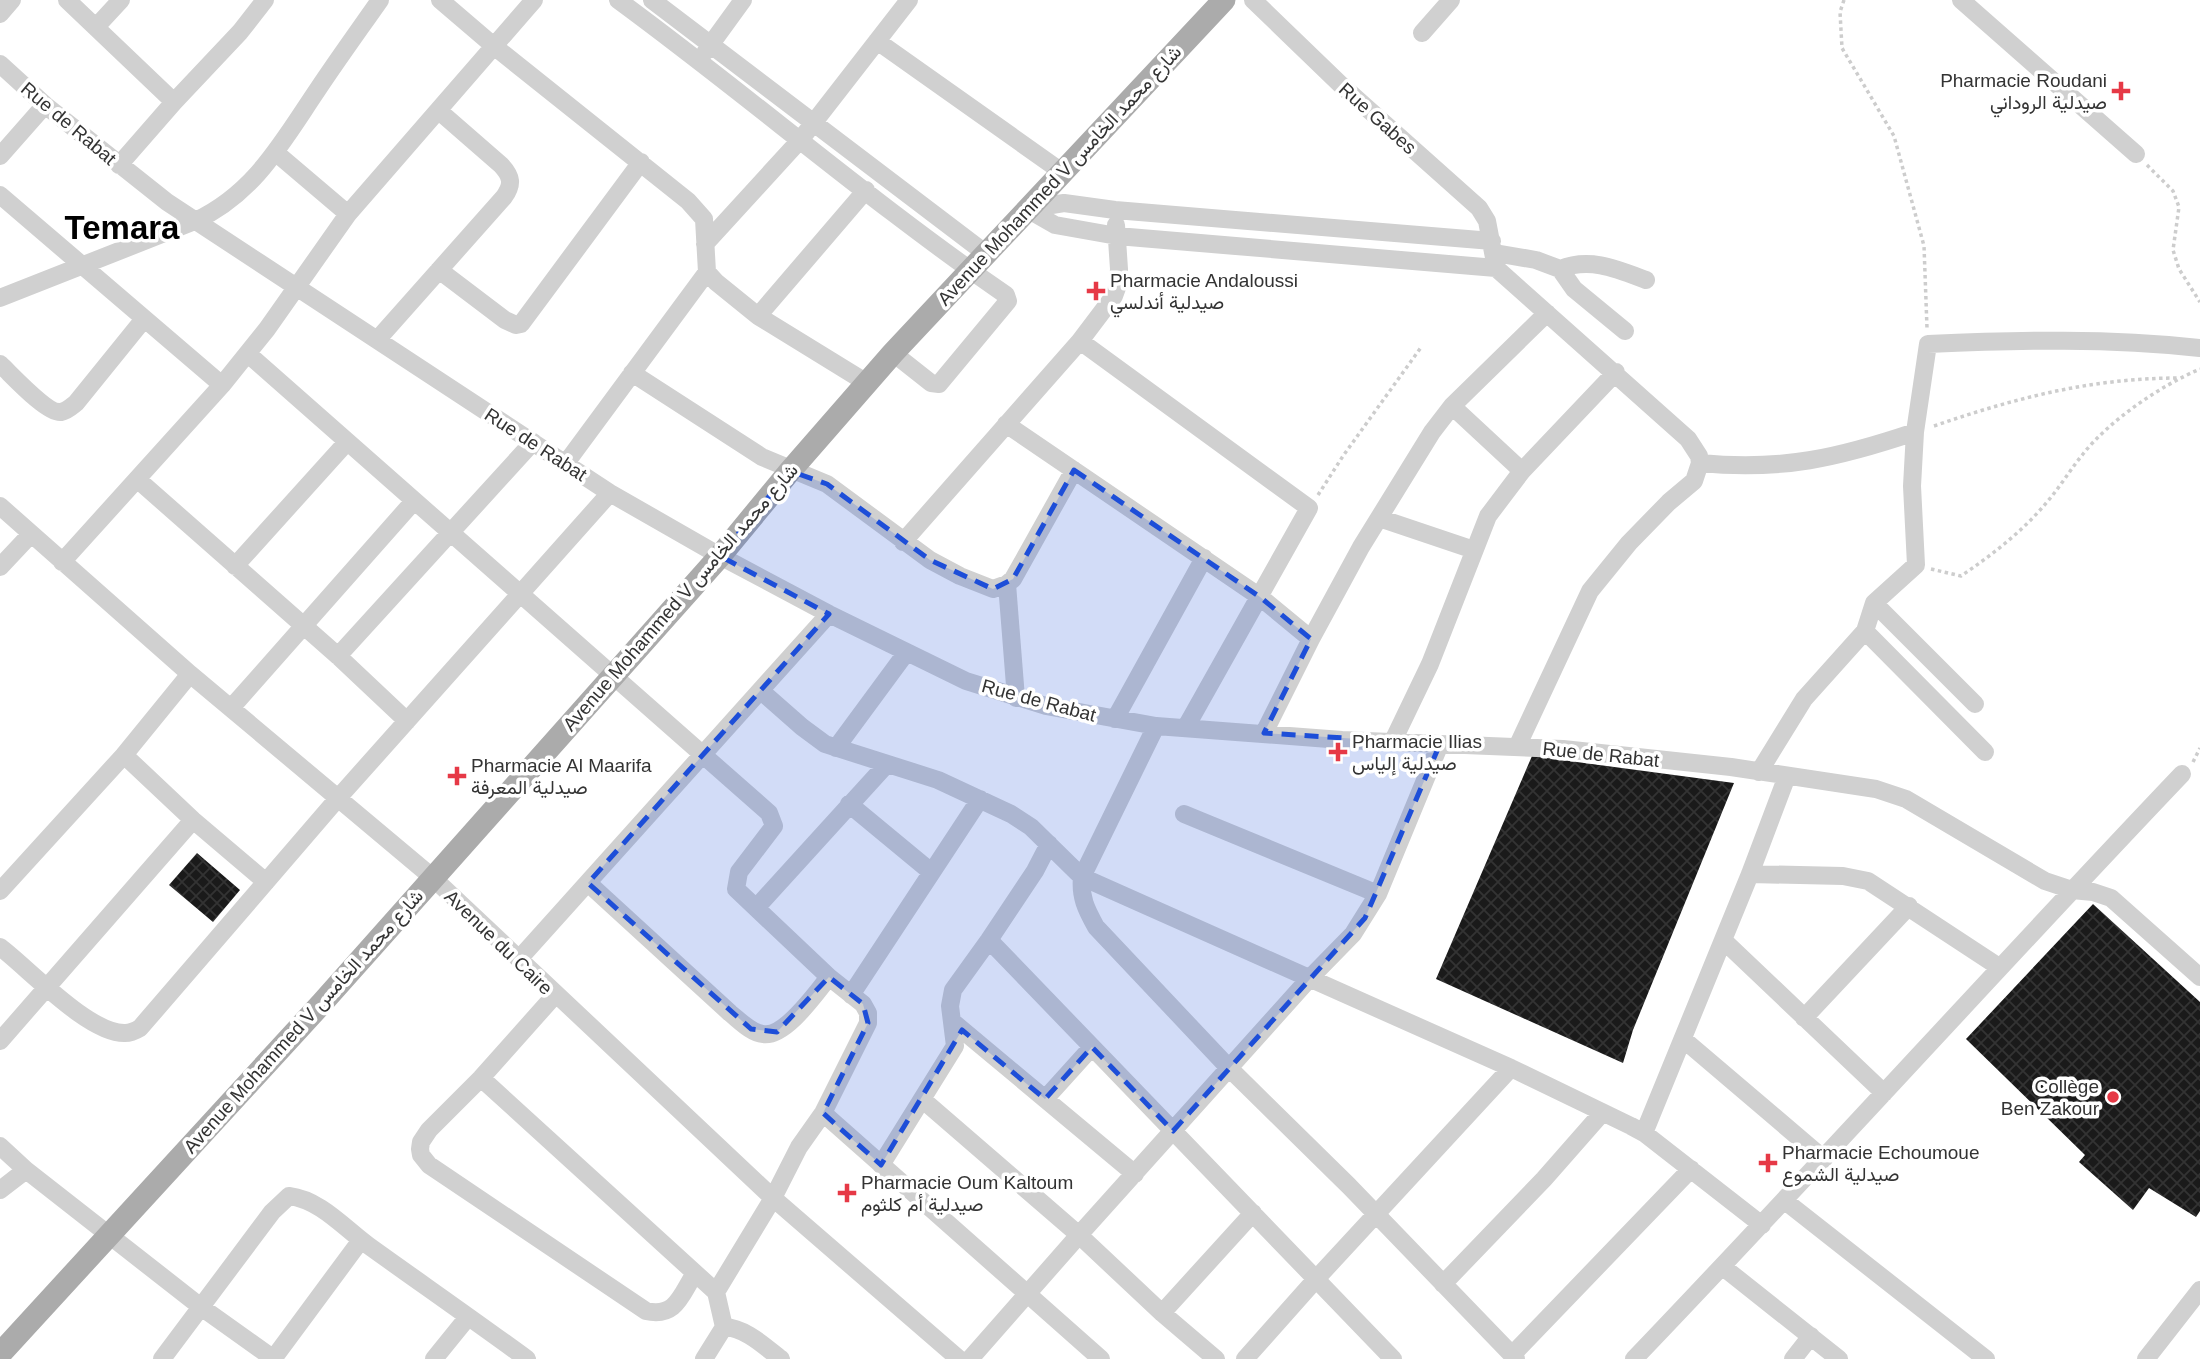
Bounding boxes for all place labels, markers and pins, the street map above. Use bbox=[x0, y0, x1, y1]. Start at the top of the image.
place label: Pharmacie Roudani صيدلية الروداني bbox=[1940, 70, 2107, 118]
marker: Pharmacie Roudani صيدلية الروداني bbox=[2113, 83, 2129, 99]
place label: Pharmacie Andaloussi صيدلية أندلسي bbox=[1110, 270, 1298, 318]
marker: Pharmacie Andaloussi صيدلية أندلسي bbox=[1088, 283, 1104, 299]
place label: Pharmacie Ilias صيدلية إلياس bbox=[1352, 731, 1482, 776]
marker: Pharmacie Ilias صيدلية إلياس bbox=[1330, 744, 1346, 760]
place label: Pharmacie Al Maarifa صيدلية المعرفة bbox=[471, 755, 652, 799]
marker: Pharmacie Al Maarifa صيدلية المعرفة bbox=[449, 768, 465, 784]
place label: Collège Ben Zakour bbox=[2001, 1076, 2100, 1119]
marker: Collège Ben Zakour bbox=[2105, 1089, 2121, 1105]
place label: Pharmacie Echoumoue صيدلية الشموع bbox=[1782, 1142, 1980, 1187]
marker: Pharmacie Echoumoue صيدلية الشموع bbox=[1760, 1155, 1776, 1171]
place label: Pharmacie Oum Kaltoum صيدلية أم كلثوم bbox=[861, 1172, 1073, 1217]
marker: Pharmacie Oum Kaltoum صيدلية أم كلثوم bbox=[839, 1185, 855, 1201]

